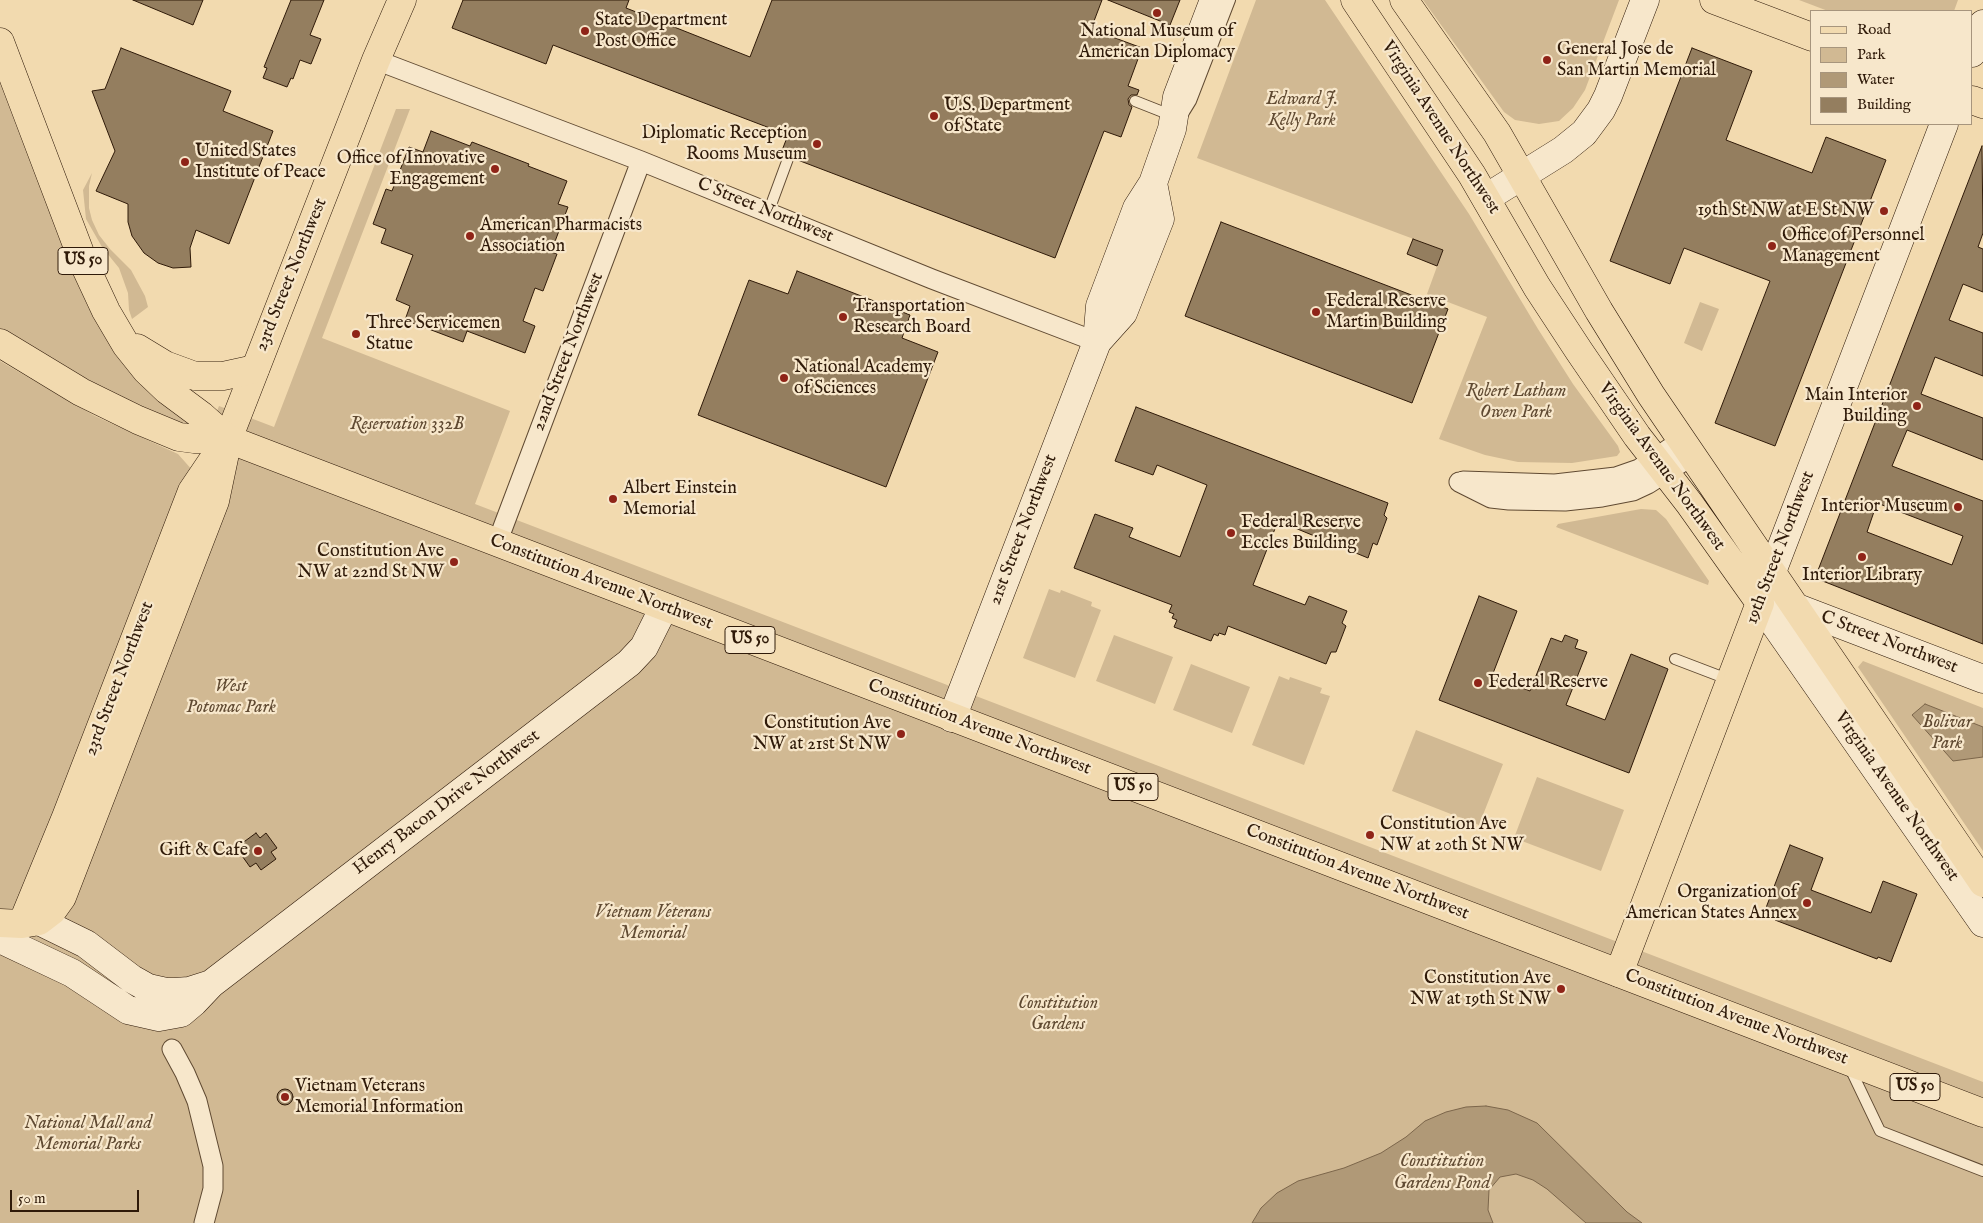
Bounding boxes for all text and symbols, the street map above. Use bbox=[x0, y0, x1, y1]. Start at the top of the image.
marker: National Museum of American Diplomacy bbox=[1151, 7, 1163, 19]
place label: State Department Post Office bbox=[595, 10, 727, 52]
legend bbox=[1810, 10, 1973, 125]
text: Road bbox=[1857, 20, 1891, 39]
place label: National Museum of American Diplomacy bbox=[1079, 21, 1235, 64]
marker: State Department Post Office bbox=[579, 25, 591, 37]
street label: Virginia Avenue Northwest bbox=[1376, 37, 1504, 219]
place label: General Jose de San Martin Memorial bbox=[1557, 39, 1716, 82]
text: Park bbox=[1857, 45, 1886, 64]
marker: General Jose de San Martin Memorial bbox=[1541, 54, 1553, 66]
text: Water bbox=[1857, 70, 1894, 89]
park label: Edward J. Kelly Park bbox=[1266, 89, 1338, 132]
place label: U.S. Department of State bbox=[944, 95, 1070, 138]
text: Building bbox=[1857, 95, 1911, 114]
marker: U.S. Department of State bbox=[928, 110, 940, 122]
place label: Diplomatic Reception Rooms Museum bbox=[642, 123, 807, 166]
marker: Diplomatic Reception Rooms Museum bbox=[811, 138, 823, 150]
place label: United States Institute of Peace bbox=[195, 141, 326, 183]
place label: Office of Innovative Engagement bbox=[337, 148, 485, 190]
marker: United States Institute of Peace bbox=[179, 156, 191, 168]
marker: Office of Innovative Engagement bbox=[489, 163, 501, 175]
street label: C Street Northwest bbox=[694, 174, 836, 248]
street label: 23rd Street Northwest bbox=[251, 195, 333, 355]
place label: 19th St NW at E St NW bbox=[1697, 200, 1874, 222]
marker: 19th St NW at E St NW bbox=[1878, 205, 1890, 217]
place label: American Pharmacists Association bbox=[480, 215, 642, 258]
place label: Office of Personnel Management bbox=[1782, 225, 1924, 268]
marker: American Pharmacists Association bbox=[464, 230, 476, 242]
marker: Office of Personnel Management bbox=[1766, 240, 1778, 252]
road number: US 50 bbox=[58, 248, 108, 274]
street label: 22nd Street Northwest bbox=[529, 270, 609, 434]
place label: Federal Reserve Martin Building bbox=[1326, 291, 1447, 334]
place label: Transportation Research Board bbox=[853, 296, 971, 338]
marker: Federal Reserve Martin Building bbox=[1310, 306, 1322, 318]
marker: Transportation Research Board bbox=[837, 311, 849, 323]
place label: Three Servicemen Statue bbox=[366, 313, 500, 356]
marker: Three Servicemen Statue bbox=[350, 328, 362, 340]
place label: National Academy of Sciences bbox=[794, 357, 932, 399]
marker: National Academy of Sciences bbox=[778, 372, 790, 384]
street label: Virginia Avenue Northwest bbox=[1593, 379, 1729, 555]
park label: Robert Latham Owen Park bbox=[1466, 381, 1566, 424]
place label: Main Interior Building bbox=[1805, 385, 1907, 428]
marker: Main Interior Building bbox=[1911, 400, 1923, 412]
park label: Reservation 332B bbox=[350, 414, 464, 436]
street label: 21st Street Northwest bbox=[985, 452, 1063, 608]
street label: 19th Street Northwest bbox=[1742, 468, 1820, 628]
place label: Albert Einstein Memorial bbox=[623, 478, 737, 520]
marker: Albert Einstein Memorial bbox=[607, 493, 619, 505]
place label: Interior Museum bbox=[1821, 496, 1948, 518]
marker: Interior Museum bbox=[1952, 501, 1964, 513]
place label: Federal Reserve Eccles Building bbox=[1241, 512, 1361, 554]
marker: Federal Reserve Eccles Building bbox=[1225, 527, 1237, 539]
street label: Constitution Avenue Northwest bbox=[486, 530, 716, 636]
place label: Constitution Ave NW at 22nd St NW bbox=[297, 541, 444, 584]
marker: Interior Library bbox=[1856, 551, 1868, 563]
marker: Constitution Ave NW at 22nd St NW bbox=[448, 556, 460, 568]
place label: Interior Library bbox=[1802, 565, 1922, 587]
street label: 23rd Street Northwest bbox=[81, 599, 159, 759]
street label: C Street Northwest bbox=[1818, 607, 1960, 679]
road number: US 50 bbox=[725, 626, 775, 654]
place label: Federal Reserve bbox=[1488, 672, 1608, 694]
street label: Constitution Avenue Northwest bbox=[864, 675, 1094, 781]
park label: West Potomac Park bbox=[186, 676, 276, 719]
marker: Federal Reserve bbox=[1472, 677, 1484, 689]
street label: Virginia Avenue Northwest bbox=[1829, 708, 1963, 886]
park label: Bolivar Park bbox=[1922, 712, 1972, 754]
place label: Constitution Ave NW at 21st St NW bbox=[753, 713, 891, 756]
street label: Henry Bacon Drive Northwest bbox=[349, 726, 545, 880]
marker: Constitution Ave NW at 21st St NW bbox=[895, 728, 907, 740]
road number: US 50 bbox=[1108, 774, 1158, 800]
place label: Constitution Ave NW at 20th St NW bbox=[1380, 814, 1524, 856]
street label: Constitution Avenue Northwest bbox=[1242, 820, 1472, 926]
marker: Constitution Ave NW at 20th St NW bbox=[1364, 829, 1376, 841]
place label: Gift & Cafe bbox=[159, 840, 248, 862]
marker: Gift & Cafe bbox=[252, 845, 264, 857]
place label: Organization of American States Annex bbox=[1626, 882, 1797, 924]
marker: Organization of American States Annex bbox=[1801, 897, 1813, 909]
park label: Vietnam Veterans Memorial bbox=[595, 902, 711, 944]
street label: Constitution Avenue Northwest bbox=[1621, 965, 1851, 1071]
place label: Constitution Ave NW at 19th St NW bbox=[1410, 968, 1551, 1011]
marker: Constitution Ave NW at 19th St NW bbox=[1555, 983, 1567, 995]
park label: Constitution Gardens bbox=[1018, 993, 1098, 1036]
road number: US 50 bbox=[1890, 1074, 1940, 1100]
place label: Vietnam Veterans Memorial Information bbox=[295, 1076, 463, 1118]
marker: Vietnam Veterans Memorial Information bbox=[279, 1091, 291, 1103]
park label: National Mall and Memorial Parks bbox=[24, 1113, 152, 1156]
water label: Constitution Gardens Pond bbox=[1394, 1151, 1490, 1195]
scale bar bbox=[12, 1180, 141, 1212]
text: 50 m bbox=[18, 1189, 46, 1208]

